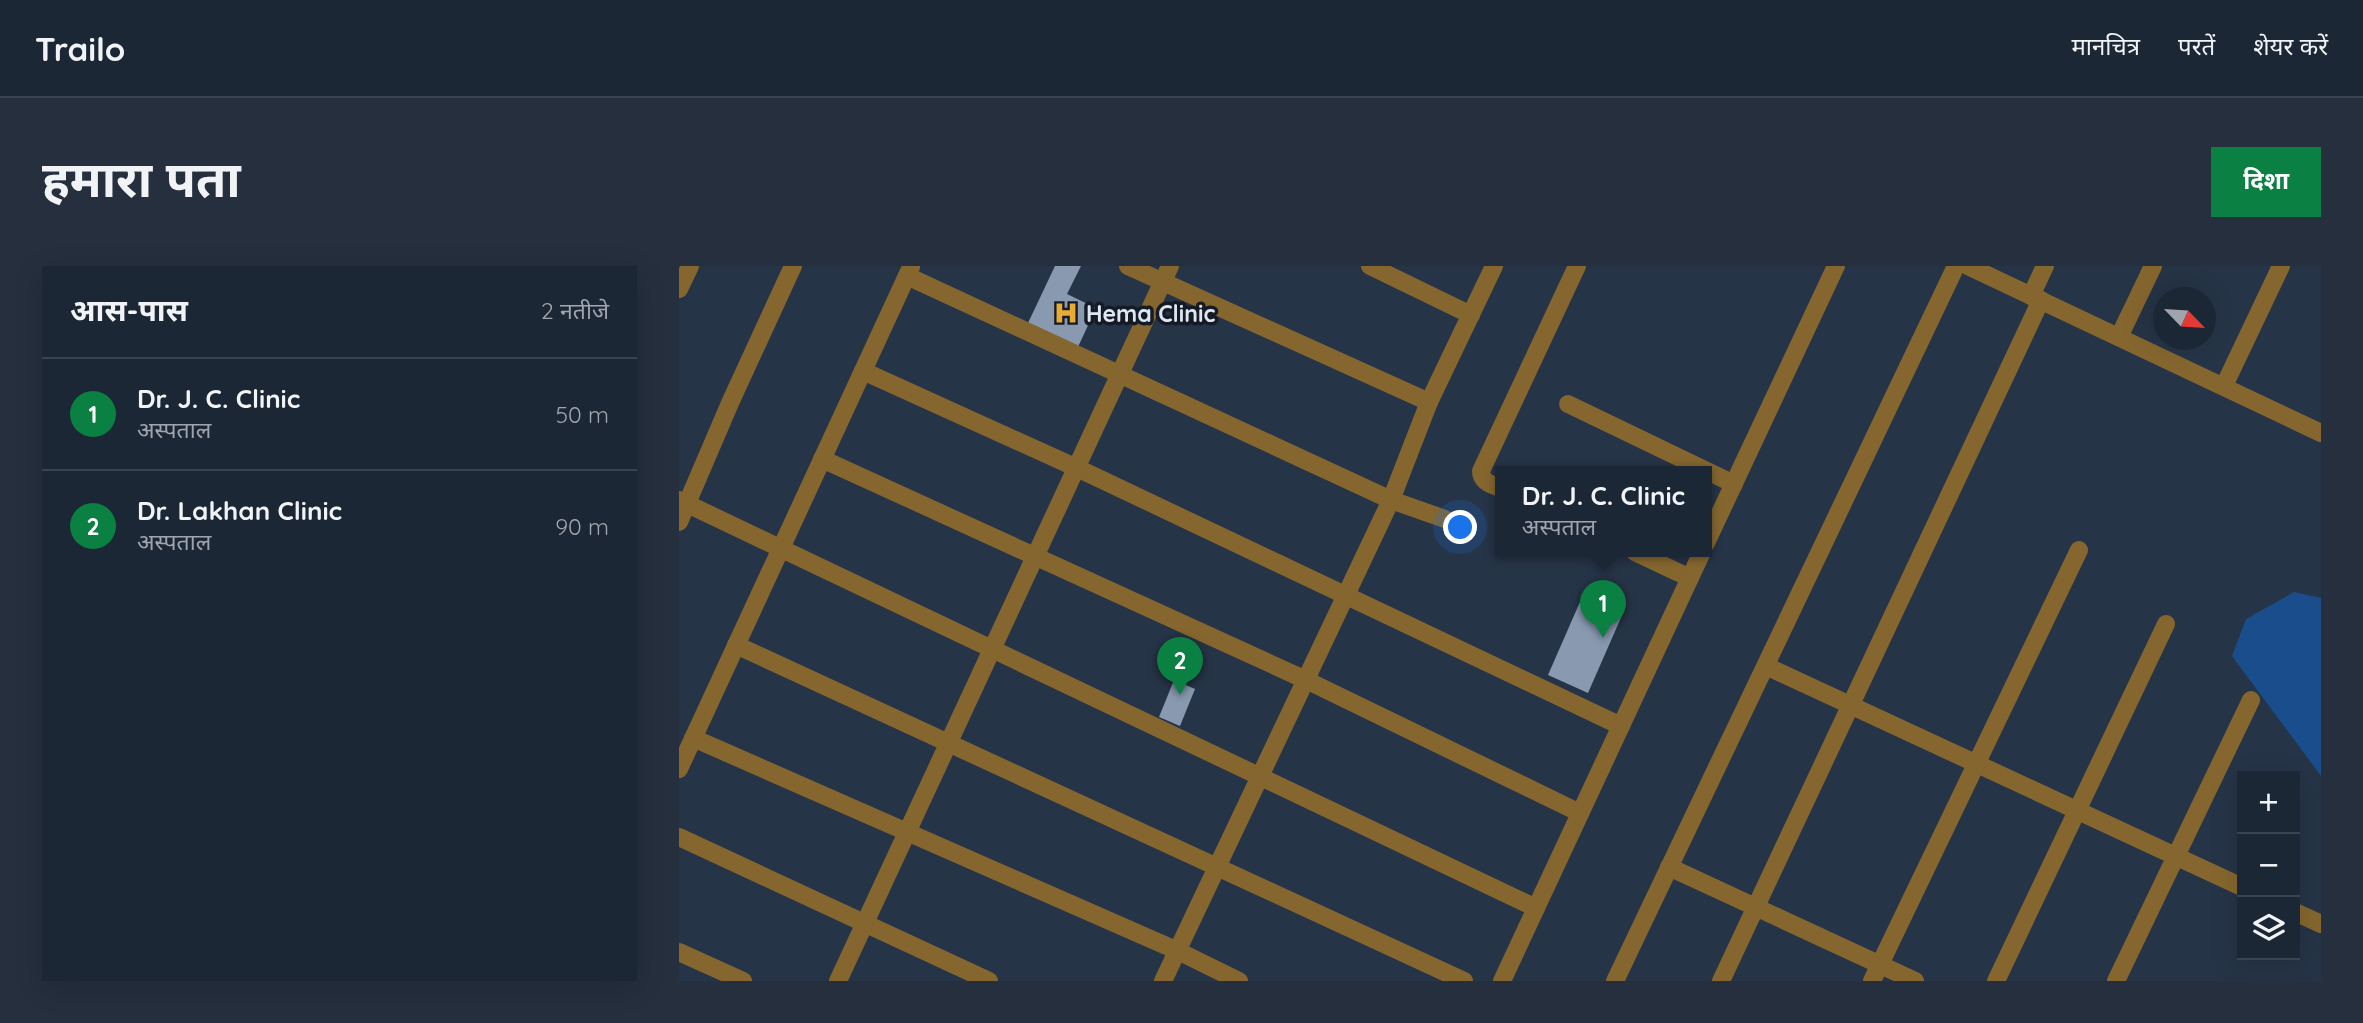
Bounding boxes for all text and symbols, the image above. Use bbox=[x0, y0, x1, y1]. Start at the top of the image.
text: Trailo bbox=[35, 28, 125, 69]
text: मानचित्र bbox=[2071, 31, 2140, 61]
text: परतें bbox=[2178, 31, 2215, 61]
text: शेयर करें bbox=[2253, 31, 2328, 61]
button: दिशा bbox=[2211, 147, 2321, 217]
text: हमारा पता bbox=[42, 148, 241, 209]
north arrow bbox=[2153, 287, 2216, 350]
text: आस-पास bbox=[70, 291, 188, 329]
text: 2 नतीजे bbox=[541, 296, 609, 325]
hospital icon: Hema Clinic bbox=[1052, 299, 1080, 327]
place label: Hema Clinic bbox=[1086, 299, 1215, 328]
text: Dr. J. C. Clinic bbox=[137, 382, 300, 415]
text: 1 bbox=[89, 400, 97, 429]
text: 50 m bbox=[556, 400, 609, 429]
text: अस्पताल bbox=[137, 415, 211, 444]
popup bbox=[1495, 466, 1712, 557]
text: Dr. J. C. Clinic bbox=[1522, 479, 1685, 512]
text: Dr. Lakhan Clinic bbox=[137, 494, 342, 527]
your location bbox=[1443, 510, 1477, 544]
text: 2 bbox=[86, 512, 100, 541]
text: 90 m bbox=[555, 512, 609, 541]
text: अस्पताल bbox=[1522, 512, 1596, 541]
text: अस्पताल bbox=[137, 527, 211, 556]
pin: 1 bbox=[1580, 580, 1626, 638]
pin: 2 bbox=[1157, 637, 1203, 695]
map controls bbox=[2237, 771, 2300, 960]
button: + bbox=[2237, 771, 2300, 834]
button: − bbox=[2237, 834, 2300, 897]
button: layers bbox=[2237, 897, 2300, 960]

